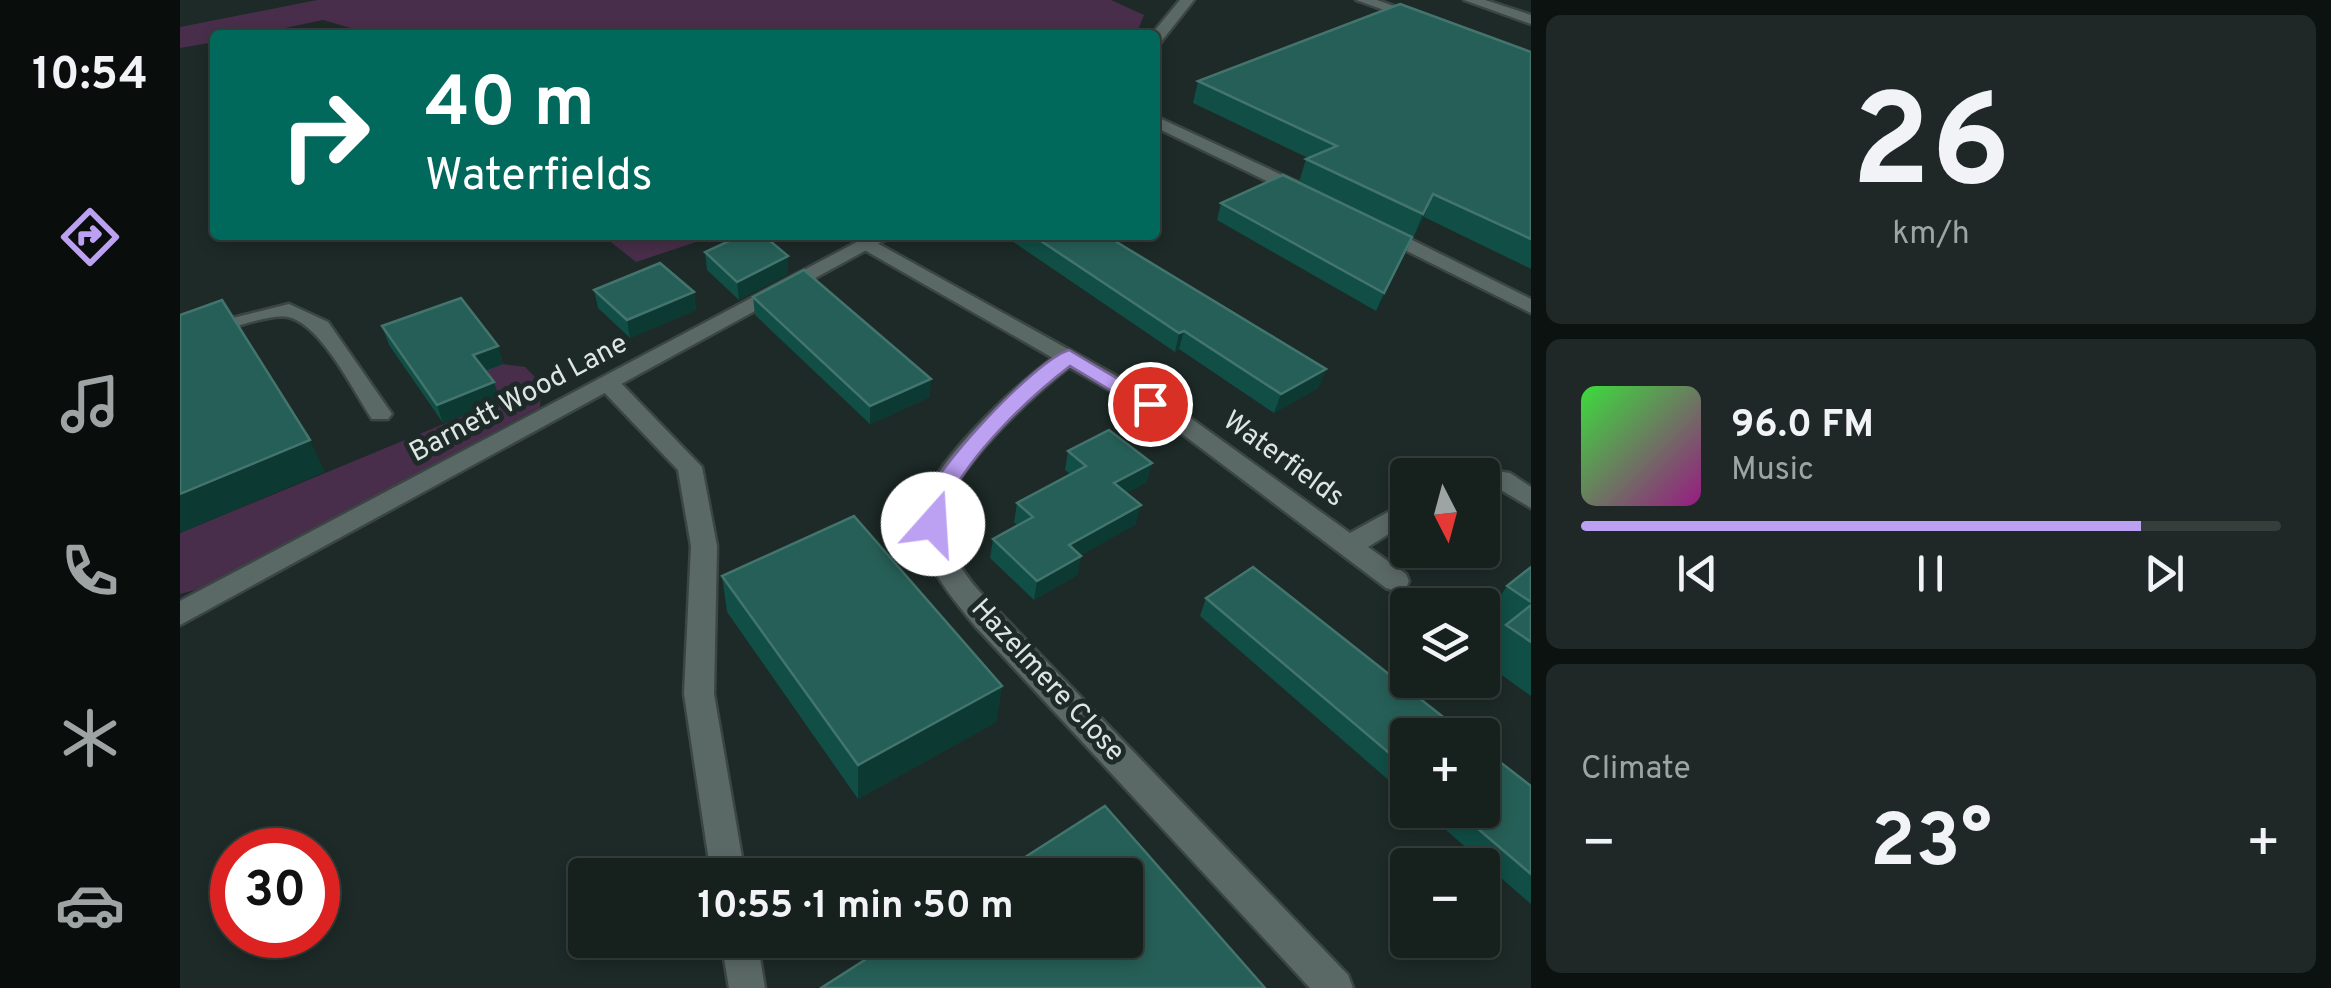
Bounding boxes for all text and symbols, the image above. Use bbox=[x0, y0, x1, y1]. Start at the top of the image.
text: 10:54 bbox=[32, 48, 148, 105]
text: 40 m bbox=[425, 62, 595, 151]
text: 26 bbox=[1851, 67, 2011, 232]
icon: right bbox=[260, 70, 390, 200]
text: Waterfields bbox=[425, 149, 653, 206]
icon: directions bbox=[55, 202, 125, 272]
text: km/h bbox=[1892, 215, 1970, 255]
street label: Barnett Wood Lane bbox=[404, 326, 634, 472]
pin bbox=[1108, 362, 1193, 447]
icon: music bbox=[55, 369, 125, 439]
icon: arrive bbox=[1123, 377, 1178, 432]
text: 96.0 FM bbox=[1731, 402, 1874, 451]
street label: Waterfields bbox=[1215, 404, 1351, 516]
text: Music bbox=[1731, 451, 1814, 491]
north arrow bbox=[1390, 458, 1500, 568]
map controls bbox=[1390, 458, 1500, 958]
position arrow bbox=[881, 472, 985, 576]
icon: phone bbox=[55, 536, 125, 606]
icon: previous bbox=[1670, 546, 1725, 601]
icon: pause bbox=[1903, 546, 1958, 601]
icon: next bbox=[2137, 546, 2192, 601]
button: layers bbox=[1390, 588, 1500, 698]
street label: Hazelmere Close bbox=[962, 592, 1132, 770]
icon: climate bbox=[55, 703, 125, 773]
button: + bbox=[1390, 718, 1500, 828]
text: Climate bbox=[1581, 750, 1691, 790]
text: 23° bbox=[1870, 798, 1992, 893]
text: − bbox=[1581, 811, 1616, 881]
text: + bbox=[2246, 811, 2281, 881]
speed limit sign: 30 bbox=[210, 828, 340, 958]
button: − bbox=[1390, 848, 1500, 958]
icon: car bbox=[55, 870, 125, 940]
text: 10:55 · 1 min · 50 m bbox=[697, 883, 1014, 932]

